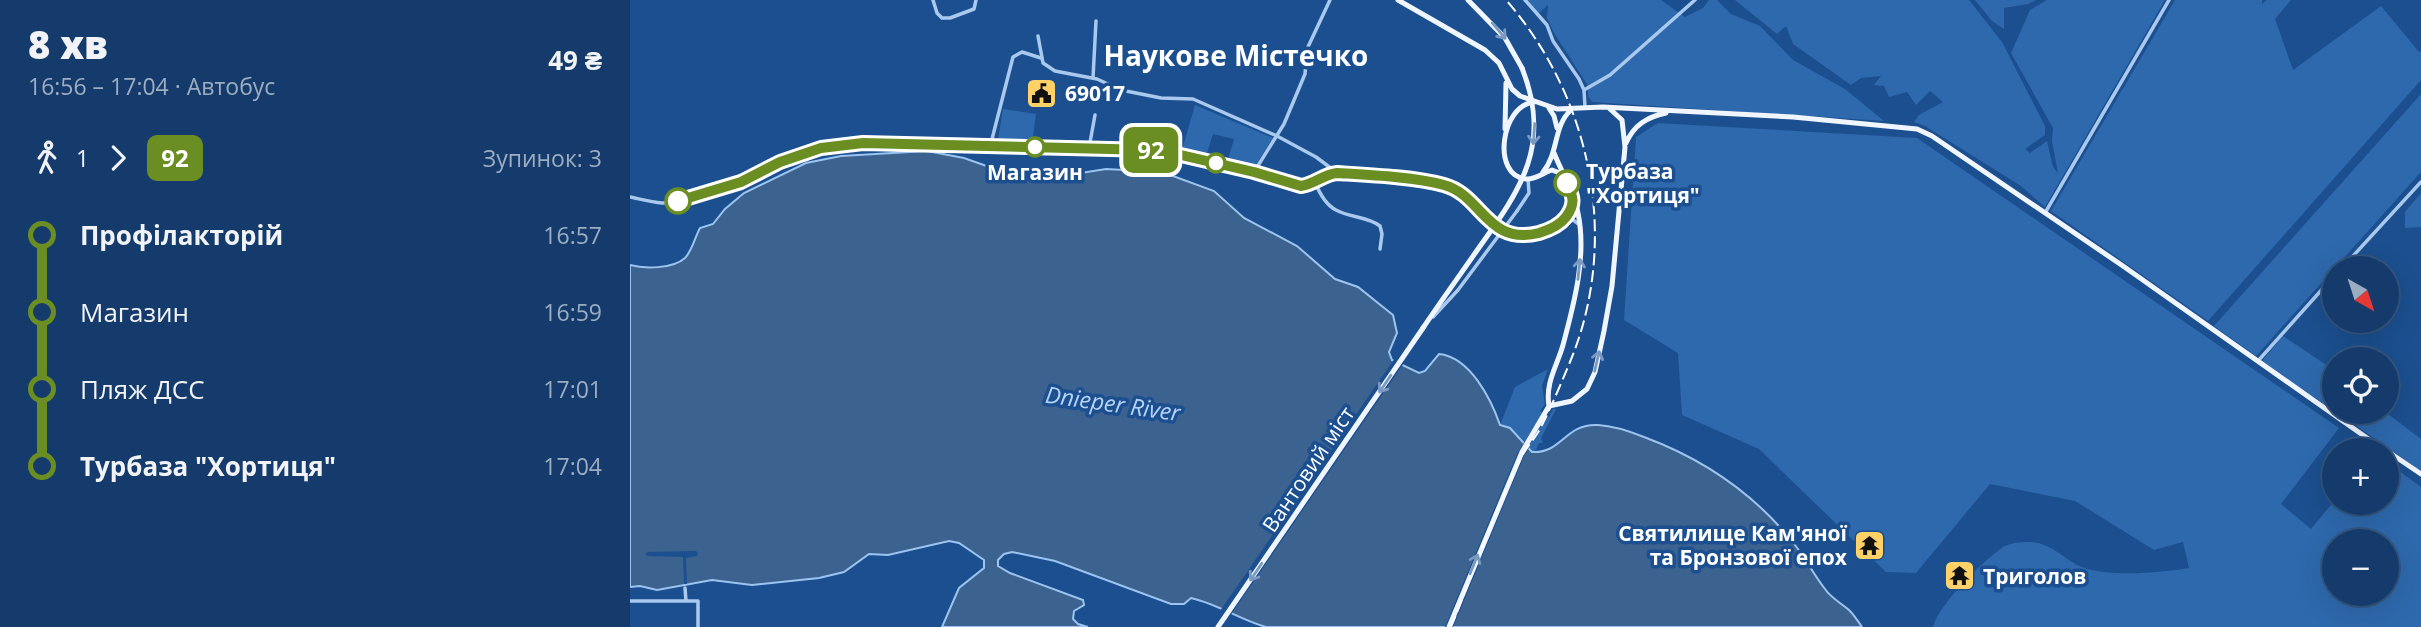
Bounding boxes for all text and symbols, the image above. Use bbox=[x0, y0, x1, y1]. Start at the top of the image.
text: 8 хв bbox=[28, 18, 108, 70]
one-way arrow bbox=[1491, 21, 1507, 39]
district label: Наукове Містечко bbox=[1104, 36, 1368, 74]
text: 49 ₴ bbox=[548, 42, 602, 78]
text: 16:56 – 17:04 · Автобус bbox=[28, 70, 275, 102]
public building icon: 69017 bbox=[1025, 76, 1059, 110]
place label: 69017 bbox=[1065, 79, 1125, 107]
one-way arrow bbox=[1527, 122, 1540, 145]
line badge: 92 bbox=[1120, 127, 1182, 173]
text: 92 bbox=[1137, 133, 1165, 166]
marker: Магазин bbox=[1025, 137, 1045, 157]
icon: walk bbox=[28, 139, 66, 177]
icon: forward bbox=[99, 139, 137, 177]
text: 92 bbox=[161, 141, 189, 174]
text: 1 bbox=[76, 142, 89, 174]
text: Зупинок: 3 bbox=[483, 142, 602, 174]
unlabelled marker bbox=[1206, 153, 1226, 173]
place label: Турбаза "Хортиця" bbox=[1586, 157, 1700, 209]
place label: Магазин bbox=[987, 158, 1083, 186]
marker: Турбаза "Хортиця" bbox=[1554, 170, 1580, 196]
unlabelled marker bbox=[665, 188, 691, 214]
text: Профілакторій bbox=[80, 217, 283, 253]
text: 16:57 bbox=[543, 219, 602, 251]
north arrow bbox=[2322, 256, 2399, 332]
map controls bbox=[2322, 256, 2399, 606]
one-way arrow bbox=[1572, 258, 1585, 281]
text: Магазин bbox=[80, 294, 189, 330]
text: 16:59 bbox=[543, 296, 602, 328]
button: locate bbox=[2322, 347, 2399, 424]
one-way arrow bbox=[1591, 350, 1604, 373]
text: Пляж ДСС bbox=[80, 371, 205, 407]
text: 17:01 bbox=[543, 373, 602, 405]
one-way arrow bbox=[1378, 374, 1392, 393]
water label: Dnieper River bbox=[1044, 378, 1183, 428]
street label: Вантовий міст bbox=[1256, 401, 1360, 537]
button: + bbox=[2322, 438, 2399, 515]
text: Турбаза "Хортиця" bbox=[80, 448, 336, 484]
text: 17:04 bbox=[543, 450, 602, 482]
place label: Святилище Кам'яної та Бронзової епох bbox=[1618, 519, 1848, 571]
temple icon: Святилище Кам'яної та Бронзової епох bbox=[1853, 528, 1887, 562]
button: − bbox=[2322, 529, 2399, 606]
one-way arrow bbox=[1469, 553, 1482, 575]
temple icon: Триголов bbox=[1943, 559, 1977, 593]
one-way arrow bbox=[1249, 562, 1263, 581]
place label: Триголов bbox=[1983, 562, 2086, 590]

